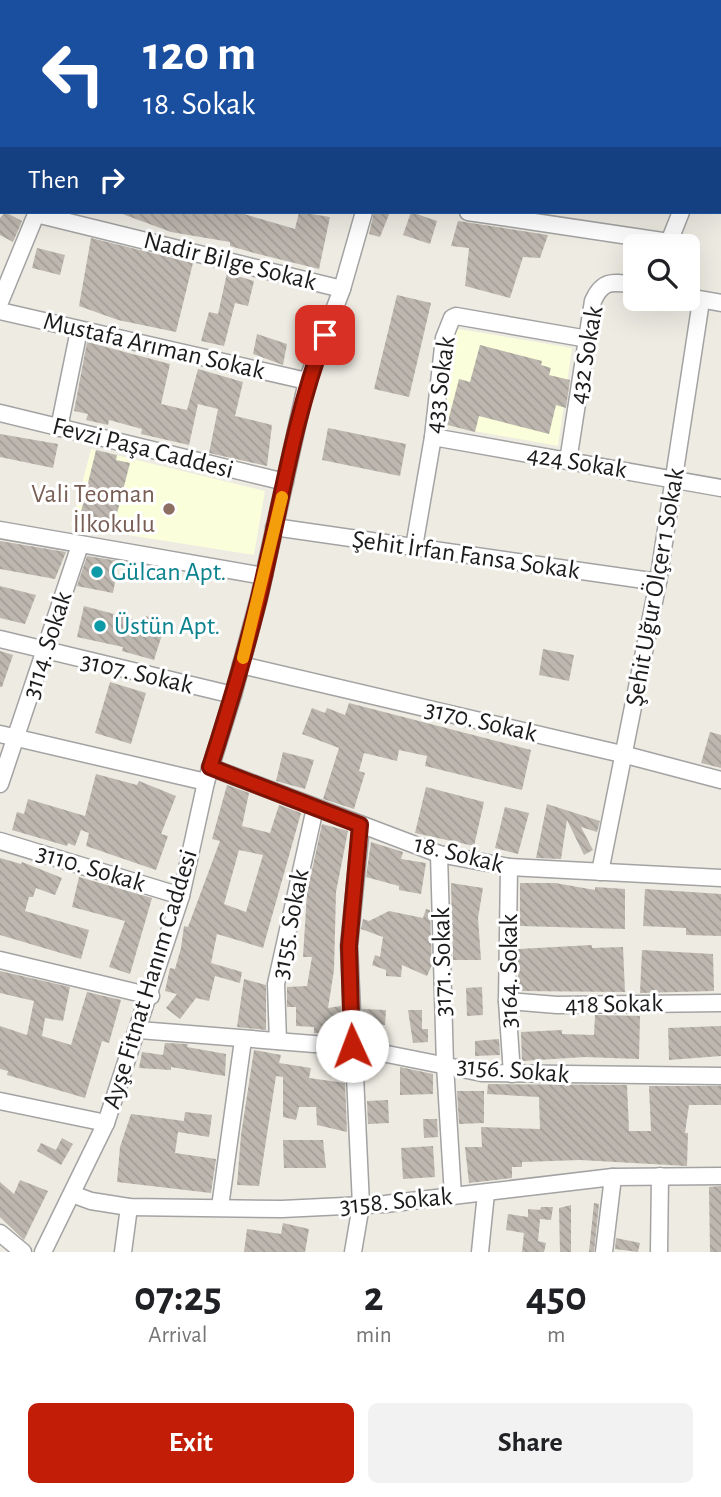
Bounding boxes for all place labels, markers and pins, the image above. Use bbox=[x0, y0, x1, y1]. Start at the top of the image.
pin bbox=[295, 305, 355, 365]
place label: Vali Teoman İlkokulu bbox=[31, 481, 155, 537]
marker: Vali Teoman İlkokulu bbox=[161, 501, 177, 517]
place label: Gülcan Apt. bbox=[111, 559, 226, 585]
marker: Gülcan Apt. bbox=[89, 564, 105, 580]
place label: Üstün Apt. bbox=[114, 612, 220, 639]
marker: Üstün Apt. bbox=[92, 618, 108, 634]

